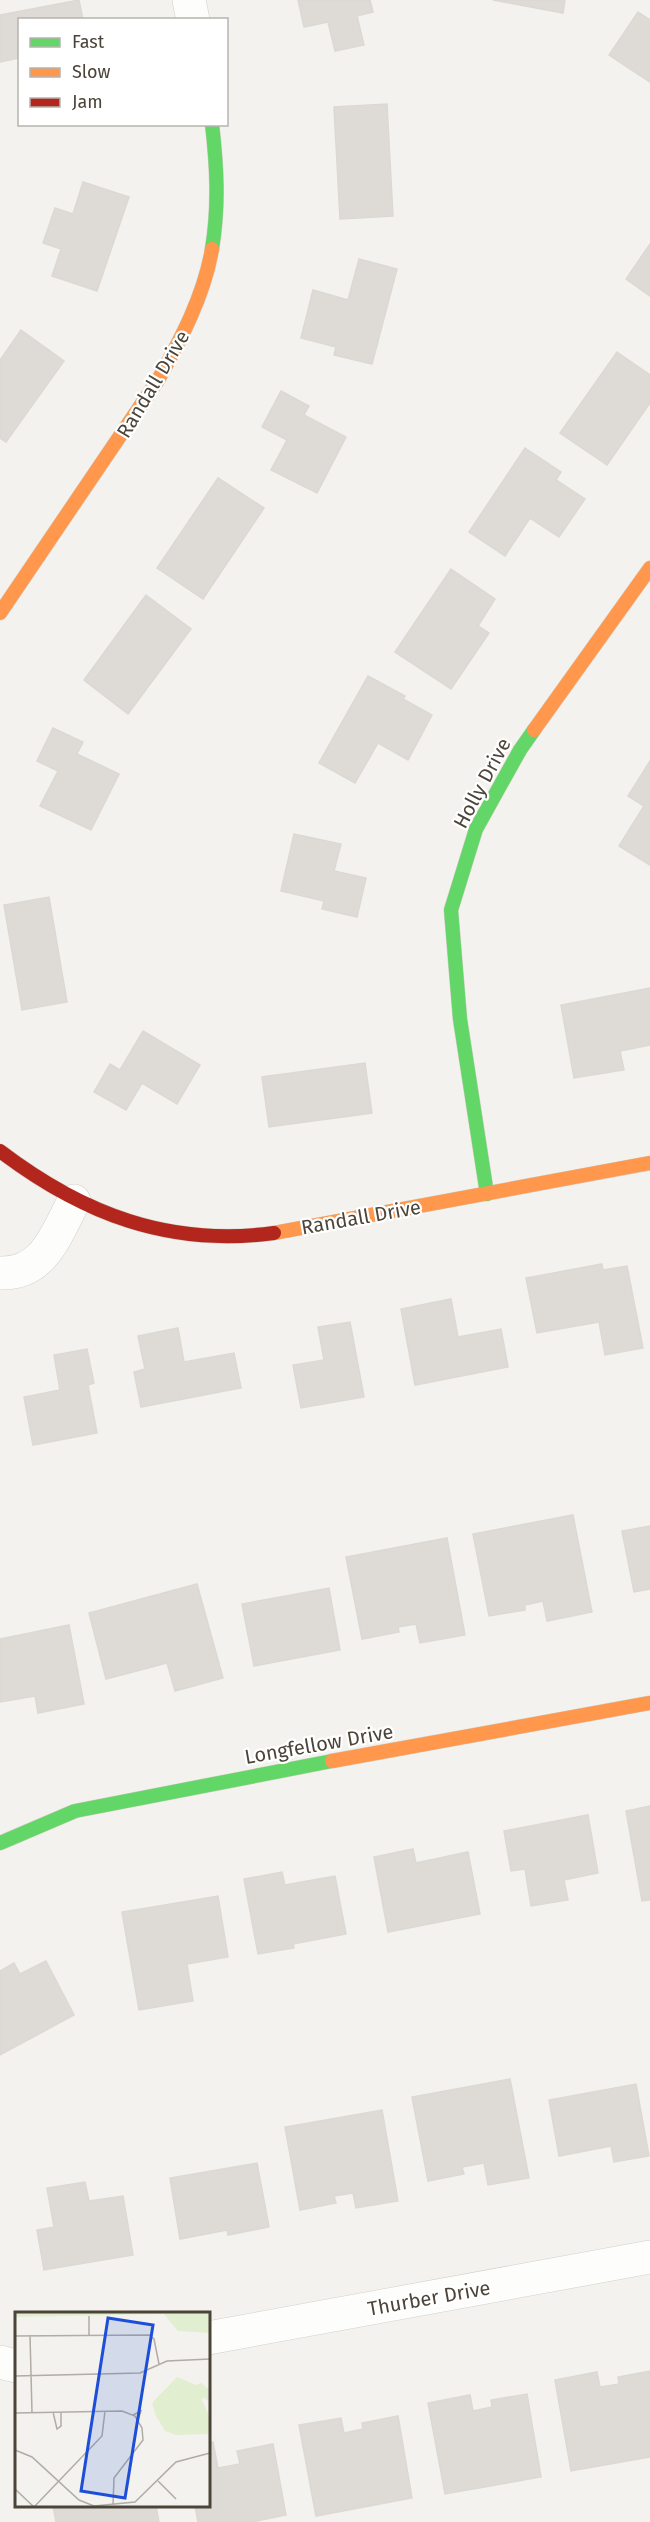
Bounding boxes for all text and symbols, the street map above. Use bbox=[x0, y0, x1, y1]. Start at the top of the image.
legend bbox=[18, 18, 228, 126]
text: Fast bbox=[72, 31, 105, 53]
text: Slow bbox=[72, 61, 111, 83]
text: Jam bbox=[72, 91, 103, 113]
street label: Randall Drive bbox=[112, 326, 194, 442]
street label: Holly Drive bbox=[448, 734, 516, 832]
street label: Randall Drive bbox=[299, 1195, 423, 1239]
street label: Longfellow Drive bbox=[243, 1719, 395, 1769]
street label: Thurber Drive bbox=[366, 2275, 492, 2321]
inset map bbox=[15, 2312, 210, 2507]

